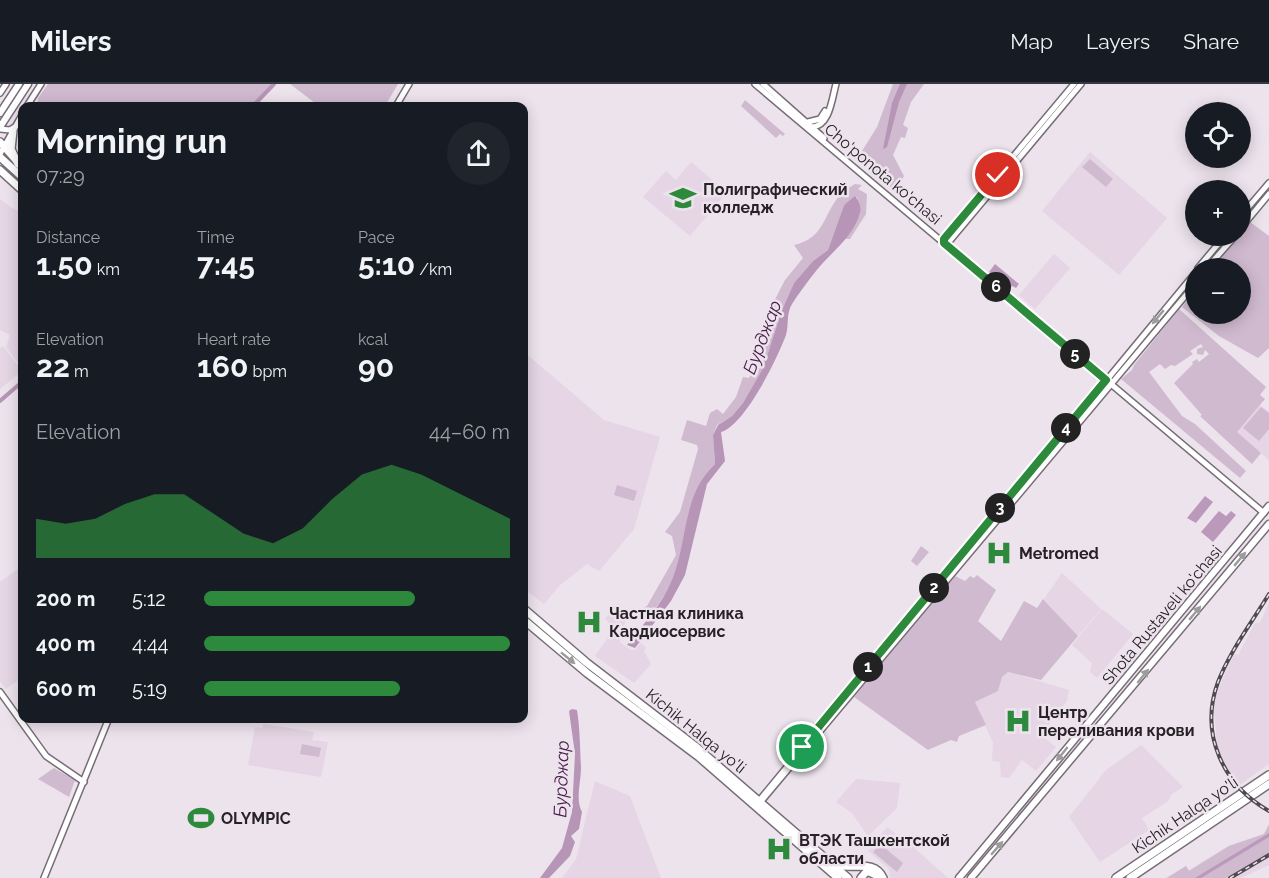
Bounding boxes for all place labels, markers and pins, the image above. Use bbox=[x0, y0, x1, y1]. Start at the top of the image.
pin bbox=[972, 149, 1023, 200]
place label: Полиграфический колледж bbox=[703, 180, 848, 217]
school or university icon: Полиграфический колледж bbox=[668, 183, 698, 213]
pin: 6 bbox=[981, 272, 1011, 302]
pin: 5 bbox=[1060, 339, 1090, 369]
pin: 4 bbox=[1051, 413, 1081, 443]
pin: 3 bbox=[985, 493, 1015, 523]
hospital icon: Metromed bbox=[984, 538, 1014, 568]
place label: Metromed bbox=[1019, 544, 1099, 563]
pin: 2 bbox=[919, 573, 949, 603]
place label: Частная клиника Кардиосервис bbox=[609, 604, 744, 641]
hospital icon: Частная клиника Кардиосервис bbox=[574, 607, 604, 637]
pin: 1 bbox=[853, 652, 883, 682]
place label: Центр переливания крови bbox=[1038, 703, 1194, 740]
hospital icon: Центр переливания крови bbox=[1003, 706, 1033, 736]
pin bbox=[776, 721, 827, 772]
sports icon: OLYMPIC bbox=[186, 803, 216, 833]
place label: OLYMPIC bbox=[221, 809, 291, 828]
place label: ВТЭК Ташкентской области bbox=[799, 831, 950, 868]
hospital icon: ВТЭК Ташкентской области bbox=[764, 834, 794, 864]

